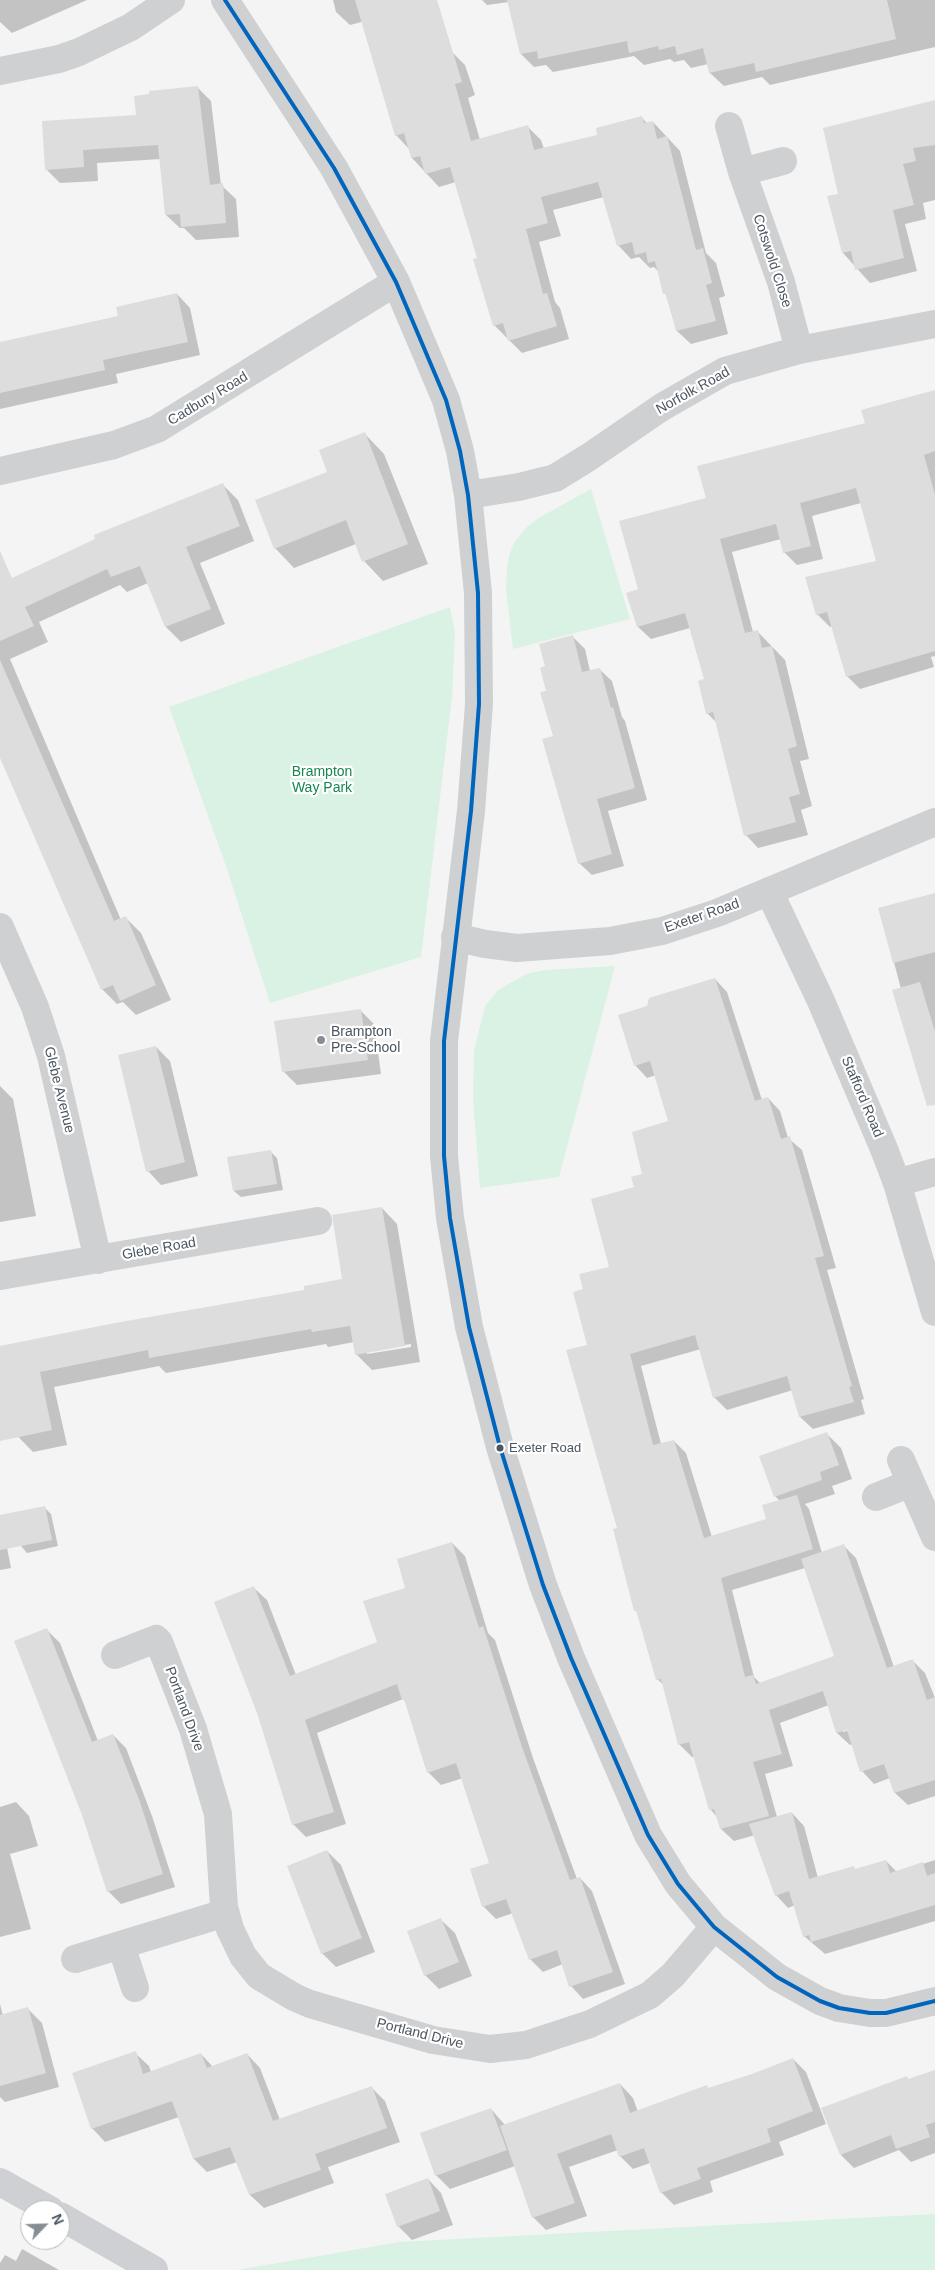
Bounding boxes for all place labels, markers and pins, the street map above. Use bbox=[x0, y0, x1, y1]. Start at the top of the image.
place label: Brampton Pre-School bbox=[331, 1024, 400, 1056]
marker: Brampton Pre-School bbox=[315, 1034, 327, 1046]
place label: Exeter Road bbox=[509, 1440, 581, 1456]
marker: Exeter Road bbox=[495, 1443, 505, 1453]

